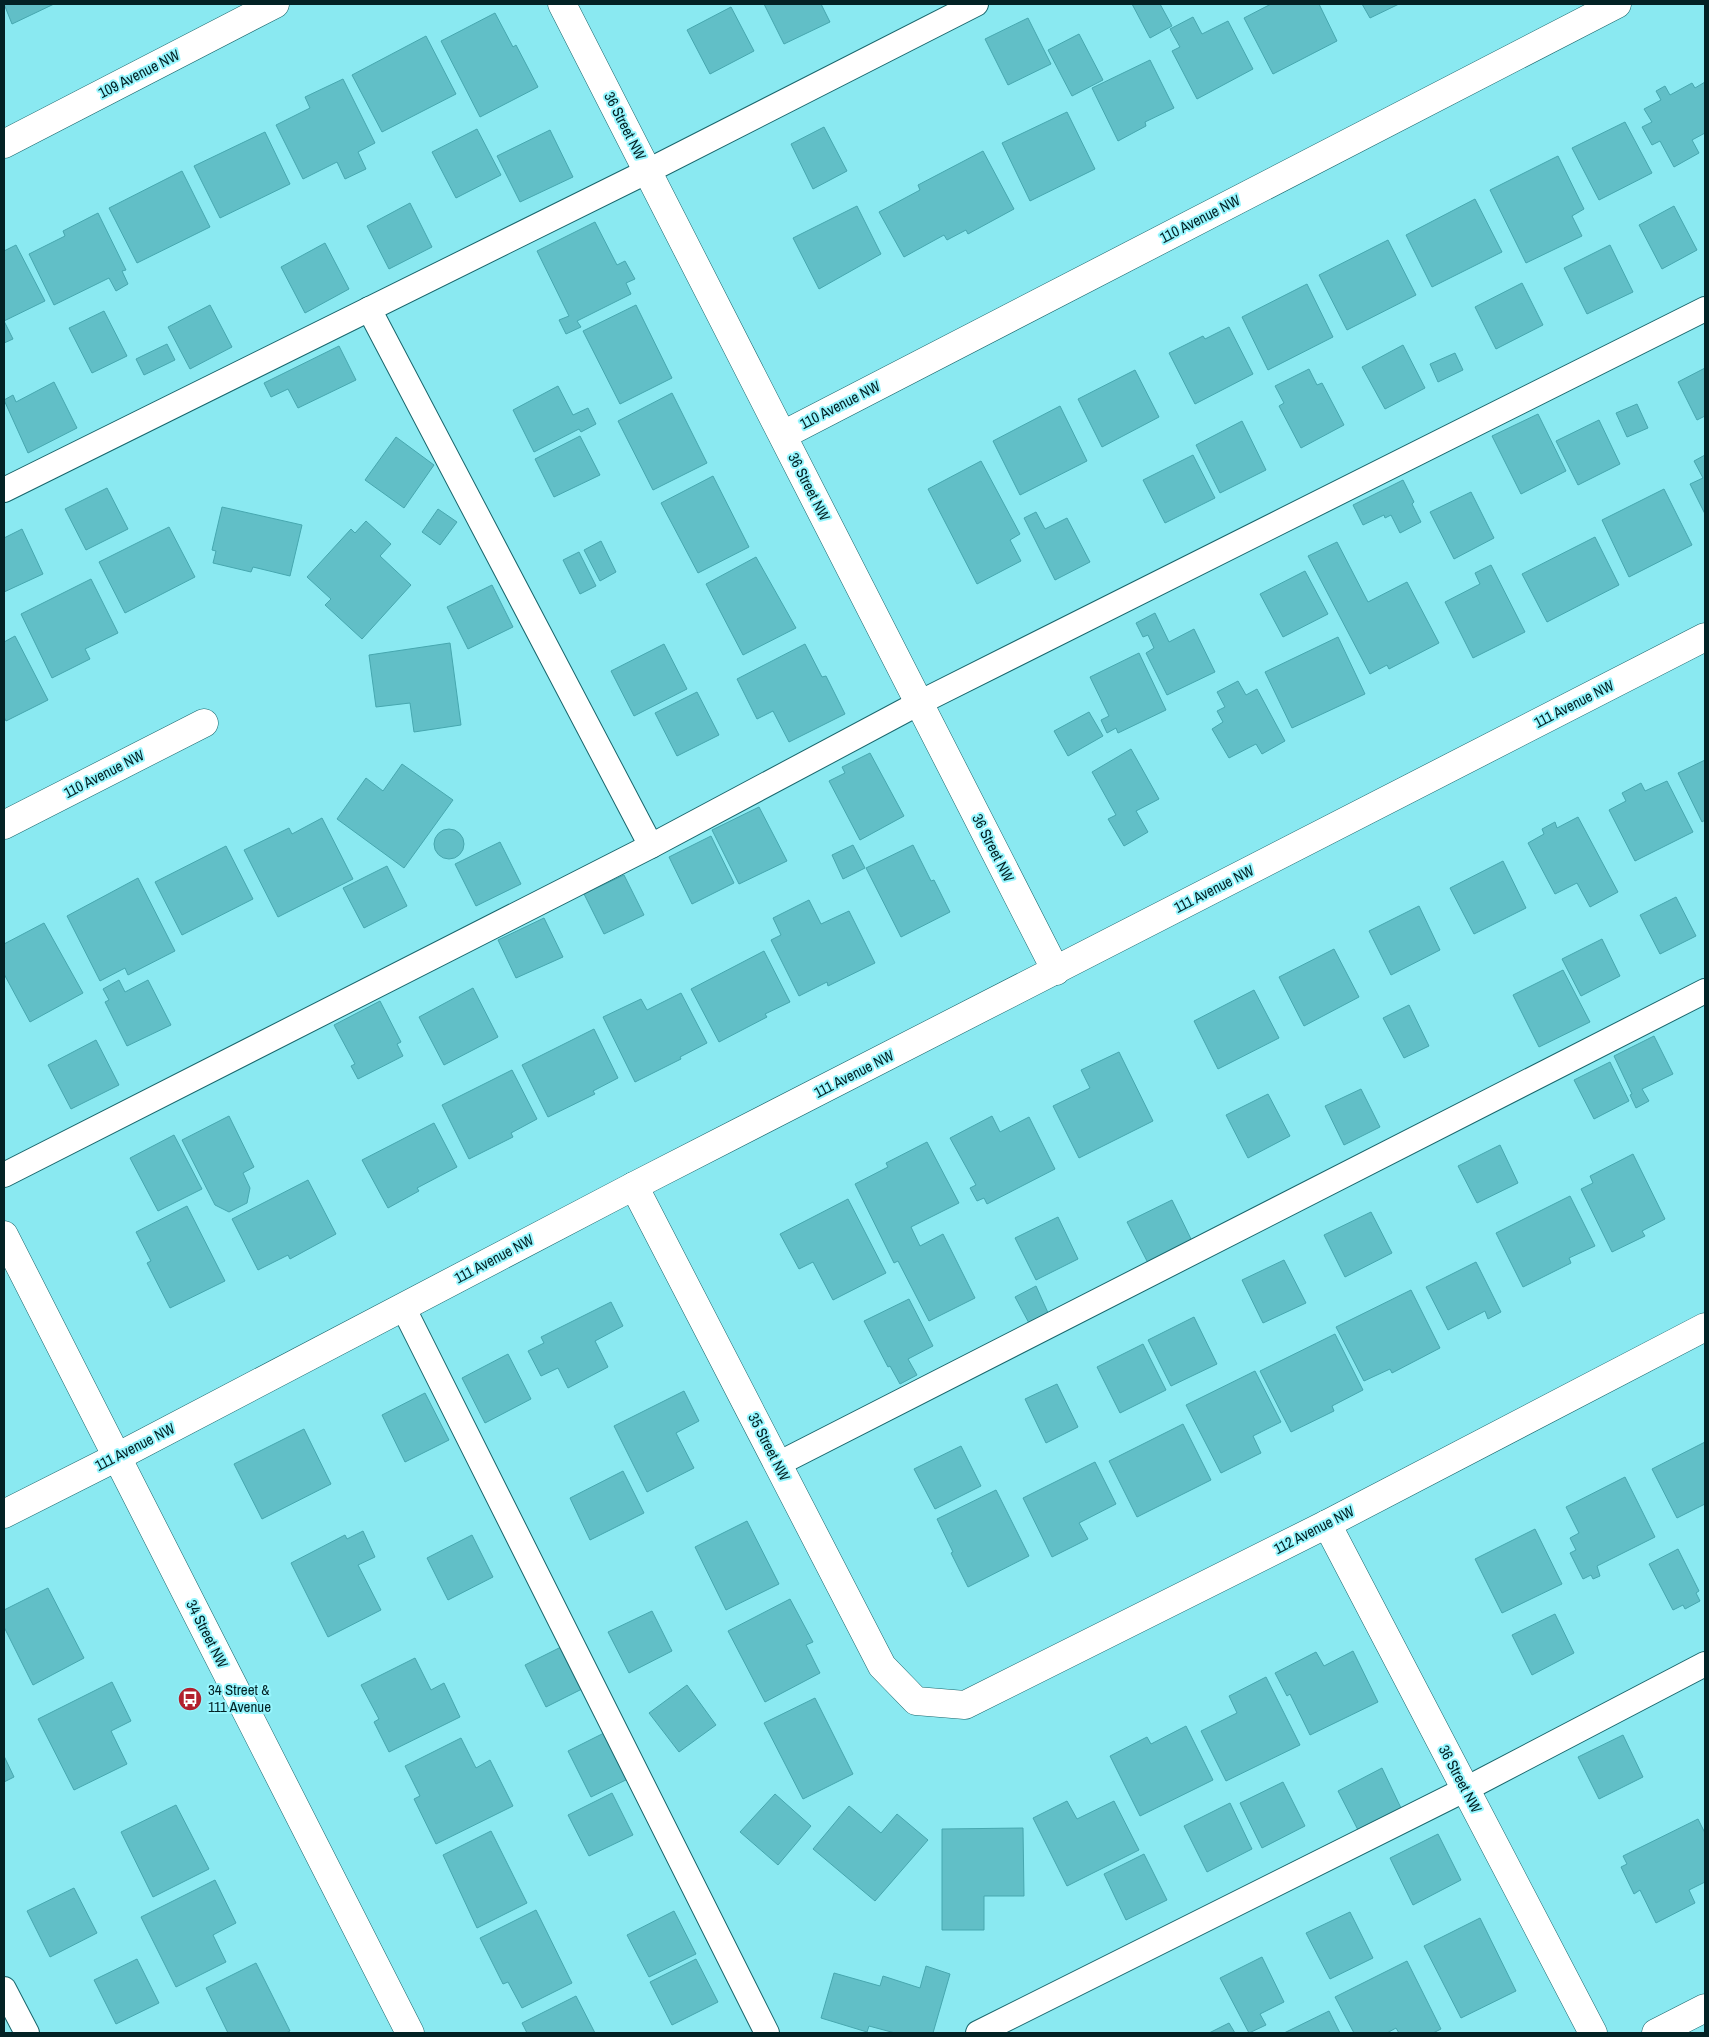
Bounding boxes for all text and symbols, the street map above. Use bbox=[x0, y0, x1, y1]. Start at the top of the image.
street label: 109 Avenue NW bbox=[94, 44, 183, 103]
street label: 36 Street NW bbox=[599, 88, 652, 164]
street label: 110 Avenue NW bbox=[1156, 189, 1244, 248]
street label: 110 Avenue NW bbox=[796, 375, 884, 434]
street label: 36 Street NW bbox=[783, 449, 836, 525]
street label: 111 Avenue NW bbox=[1530, 674, 1618, 733]
street label: 110 Avenue NW bbox=[60, 744, 148, 803]
street label: 36 Street NW bbox=[967, 810, 1020, 886]
street label: 111 Avenue NW bbox=[1170, 859, 1258, 918]
street label: 111 Avenue NW bbox=[810, 1044, 898, 1103]
street label: 111 Avenue NW bbox=[450, 1229, 537, 1288]
street label: 35 Street NW bbox=[743, 1409, 796, 1485]
street label: 111 Avenue NW bbox=[91, 1417, 179, 1476]
street label: 112 Avenue NW bbox=[1270, 1500, 1358, 1559]
street label: 34 Street NW bbox=[181, 1596, 234, 1672]
place label: 34 Street & 111 Avenue bbox=[208, 1679, 271, 1717]
bus stop icon: 34 Street & 111 Avenue bbox=[177, 1686, 203, 1712]
street label: 36 Street NW bbox=[1434, 1741, 1487, 1817]

